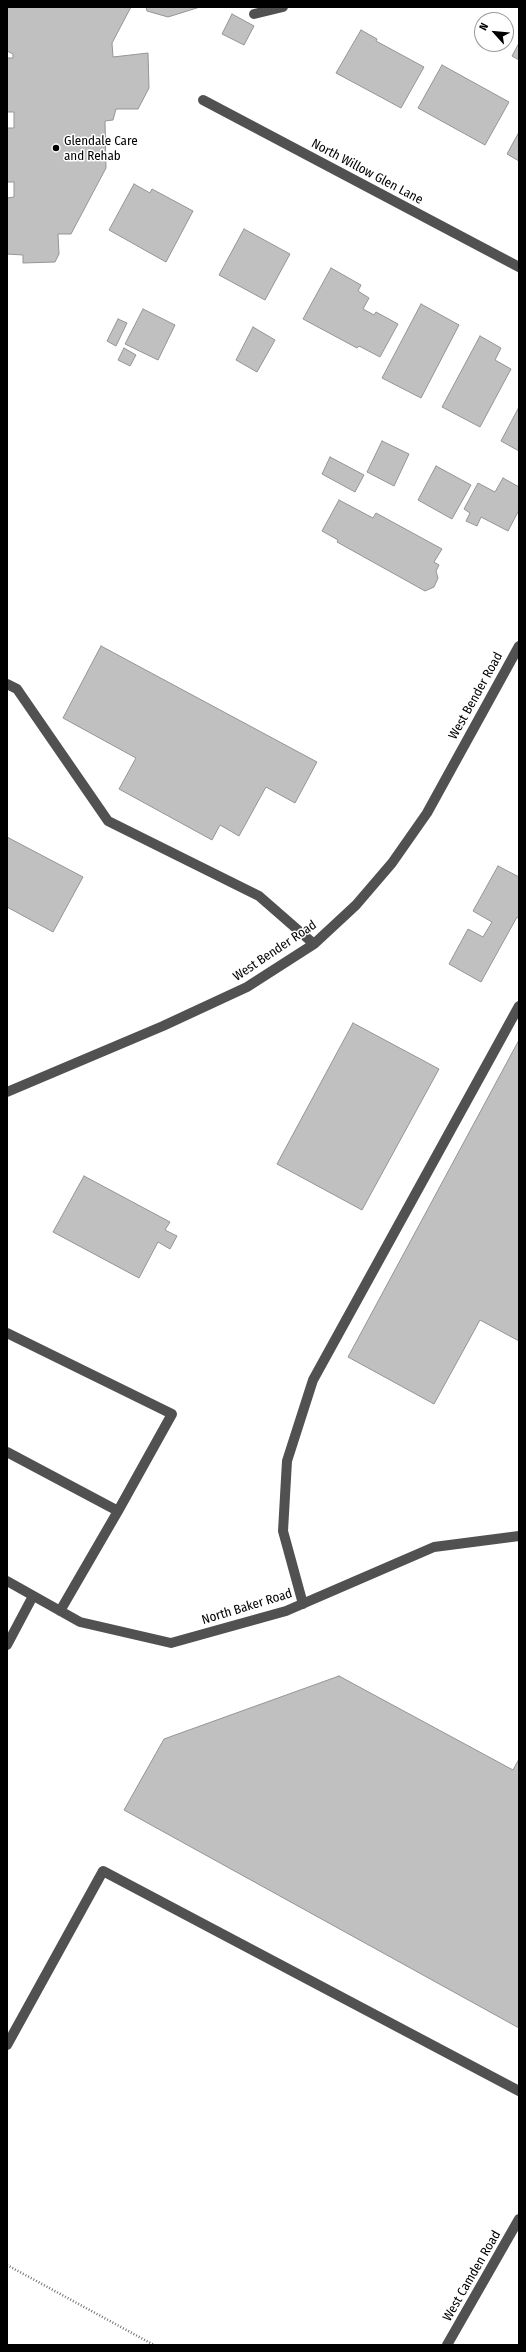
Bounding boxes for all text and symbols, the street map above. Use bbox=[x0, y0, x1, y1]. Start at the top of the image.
north arrow bbox=[474, 12, 514, 52]
text: N bbox=[476, 21, 491, 33]
place label: Glendale Care and Rehab bbox=[64, 133, 138, 164]
street label: North Willow Glen Lane bbox=[309, 136, 425, 208]
marker: Glendale Care and Rehab bbox=[51, 143, 61, 153]
street label: West Bender Road bbox=[446, 650, 506, 742]
street label: West Bender Road bbox=[230, 917, 320, 985]
street label: North Baker Road bbox=[200, 1586, 294, 1628]
street label: West Camden Road bbox=[440, 2228, 504, 2324]

